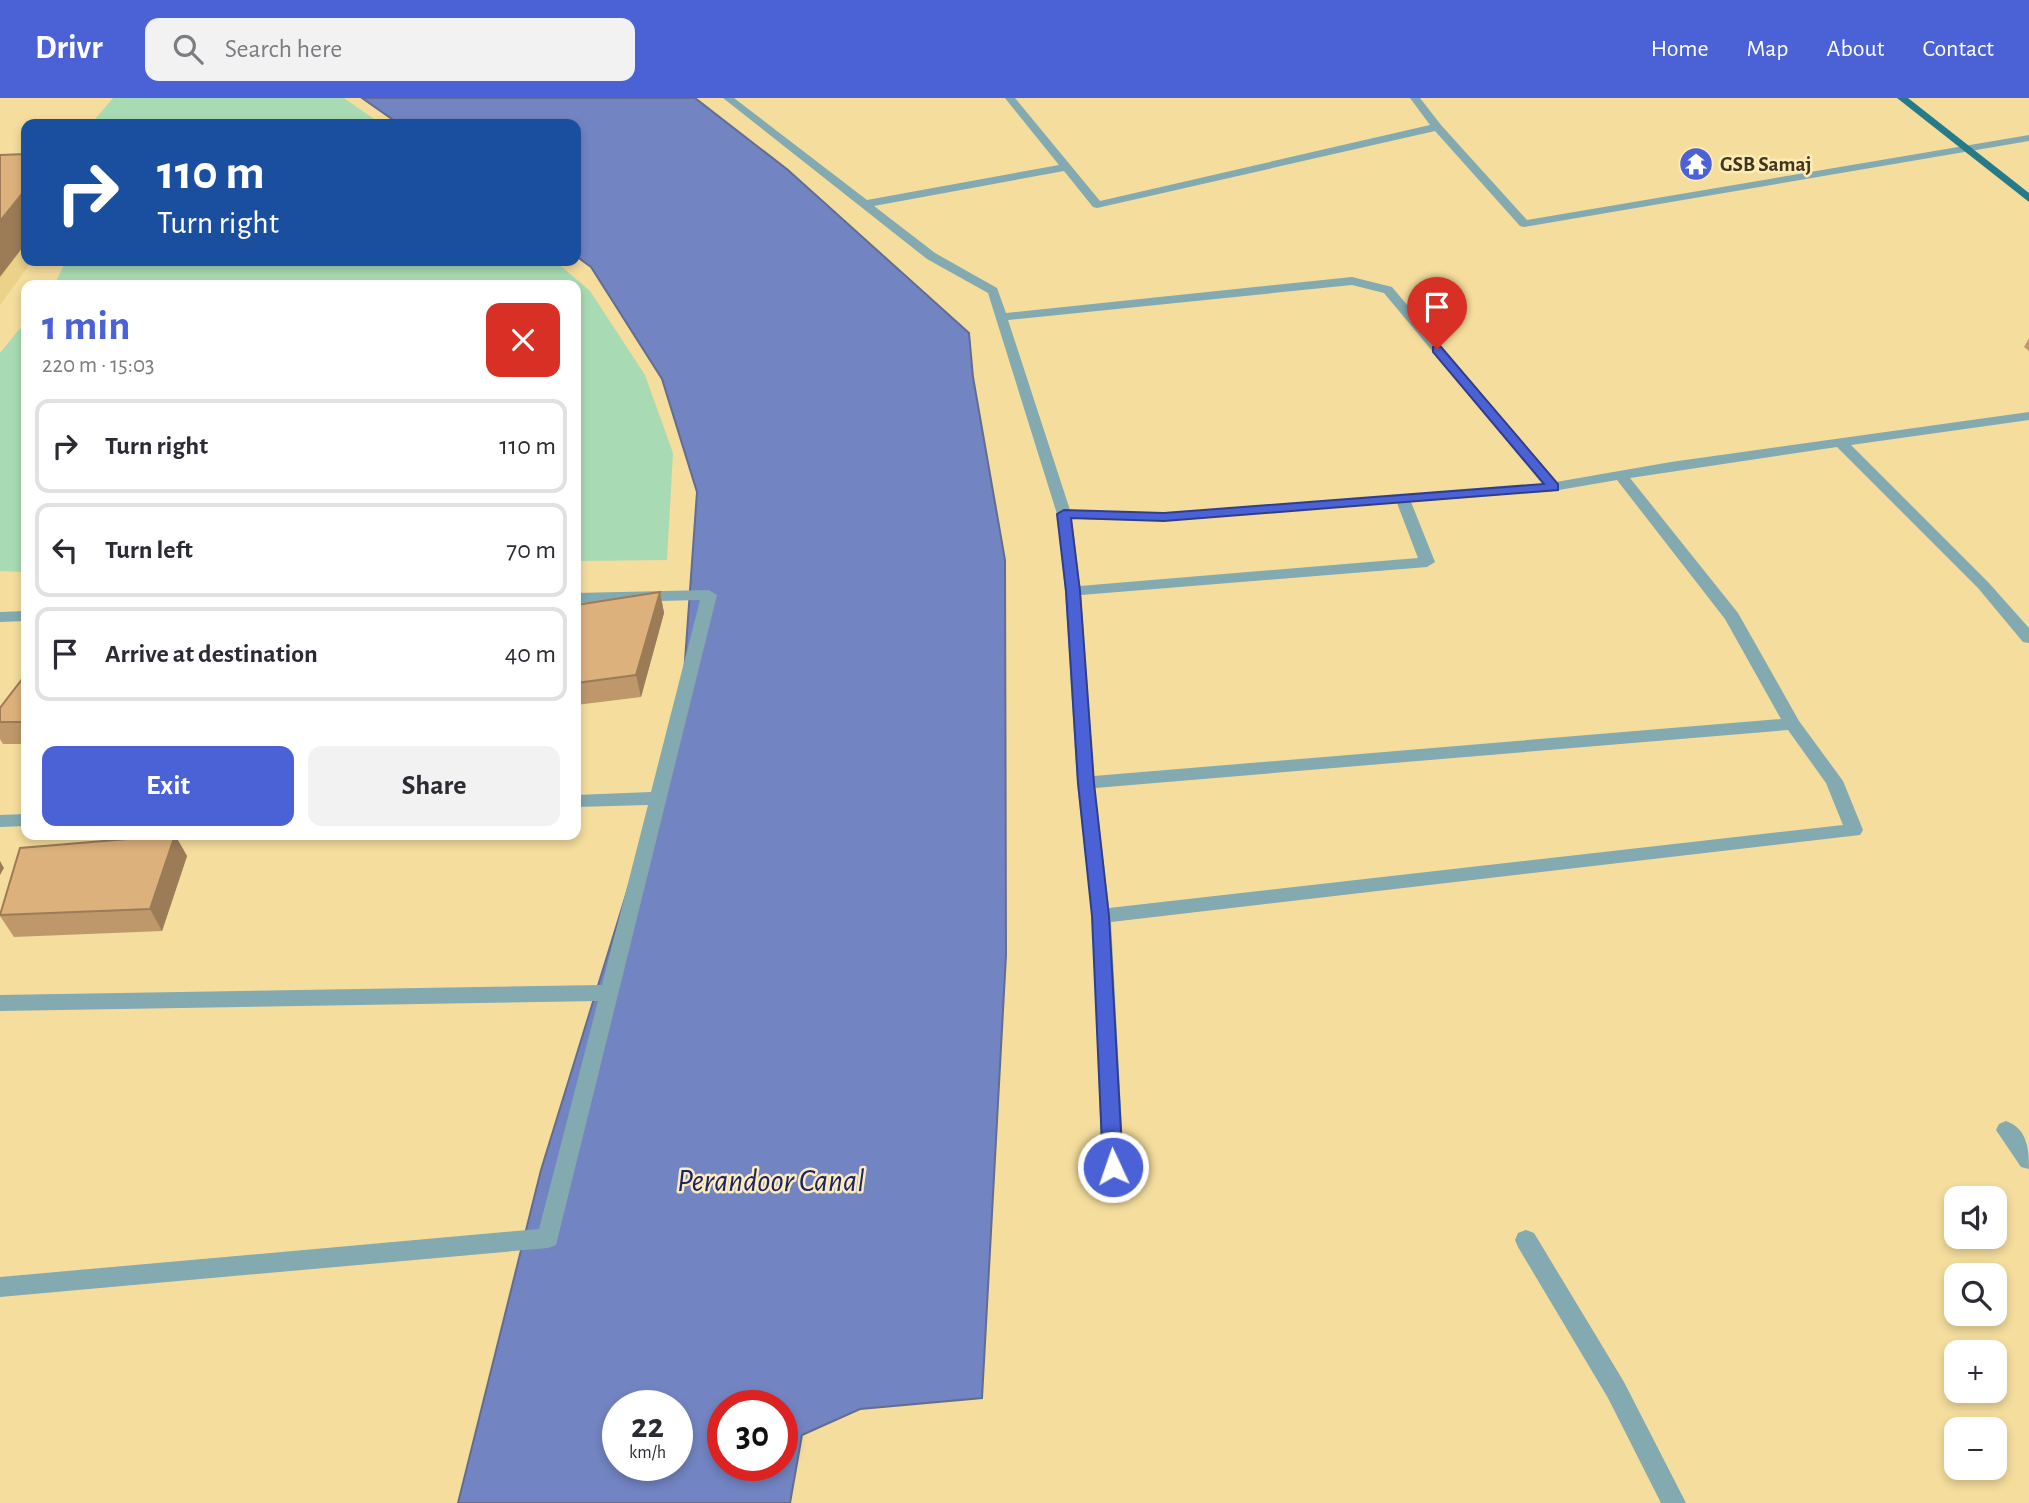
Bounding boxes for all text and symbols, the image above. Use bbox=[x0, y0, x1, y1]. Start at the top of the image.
search box bbox=[145, 18, 635, 81]
icon: search bbox=[169, 30, 207, 68]
text: Drivr bbox=[35, 32, 103, 65]
text: Search here bbox=[225, 36, 342, 62]
text: Home bbox=[1651, 37, 1709, 61]
text: Map bbox=[1747, 37, 1789, 61]
text: About bbox=[1827, 37, 1884, 61]
text: Contact bbox=[1922, 37, 1994, 61]
temple icon: GSB Samaj bbox=[1677, 145, 1715, 183]
icon: right bbox=[42, 147, 133, 238]
text: 110 m bbox=[157, 149, 265, 198]
place label: GSB Samaj bbox=[1720, 154, 1811, 175]
text: Turn right bbox=[157, 207, 279, 239]
pin bbox=[1407, 277, 1467, 349]
icon: arrive bbox=[1418, 288, 1456, 326]
button: close bbox=[486, 303, 560, 377]
text: 1 min bbox=[42, 305, 131, 347]
text: 220 m · 15:03 bbox=[42, 354, 155, 377]
icon: right bbox=[46, 427, 84, 465]
text: Turn right bbox=[105, 433, 208, 459]
text: 110 m bbox=[499, 433, 556, 459]
icon: left bbox=[46, 531, 84, 569]
text: Turn left bbox=[105, 537, 193, 563]
text: 70 m bbox=[506, 537, 556, 563]
icon: arrive bbox=[46, 635, 84, 673]
text: Arrive at destination bbox=[105, 641, 318, 667]
text: 40 m bbox=[505, 641, 556, 667]
button: Exit bbox=[42, 746, 294, 826]
button: Share bbox=[308, 746, 560, 826]
position arrow bbox=[1076, 1130, 1150, 1204]
water label: Perandoor Canal bbox=[677, 1165, 865, 1197]
map controls bbox=[1944, 1186, 2007, 1480]
button: sound bbox=[1944, 1186, 2007, 1249]
button: search bbox=[1944, 1263, 2007, 1326]
button: + bbox=[1944, 1340, 2007, 1403]
speed limit sign: 30 bbox=[707, 1390, 798, 1481]
text: 22 bbox=[631, 1409, 664, 1444]
button: − bbox=[1944, 1417, 2007, 1480]
text: km/h bbox=[629, 1444, 666, 1462]

